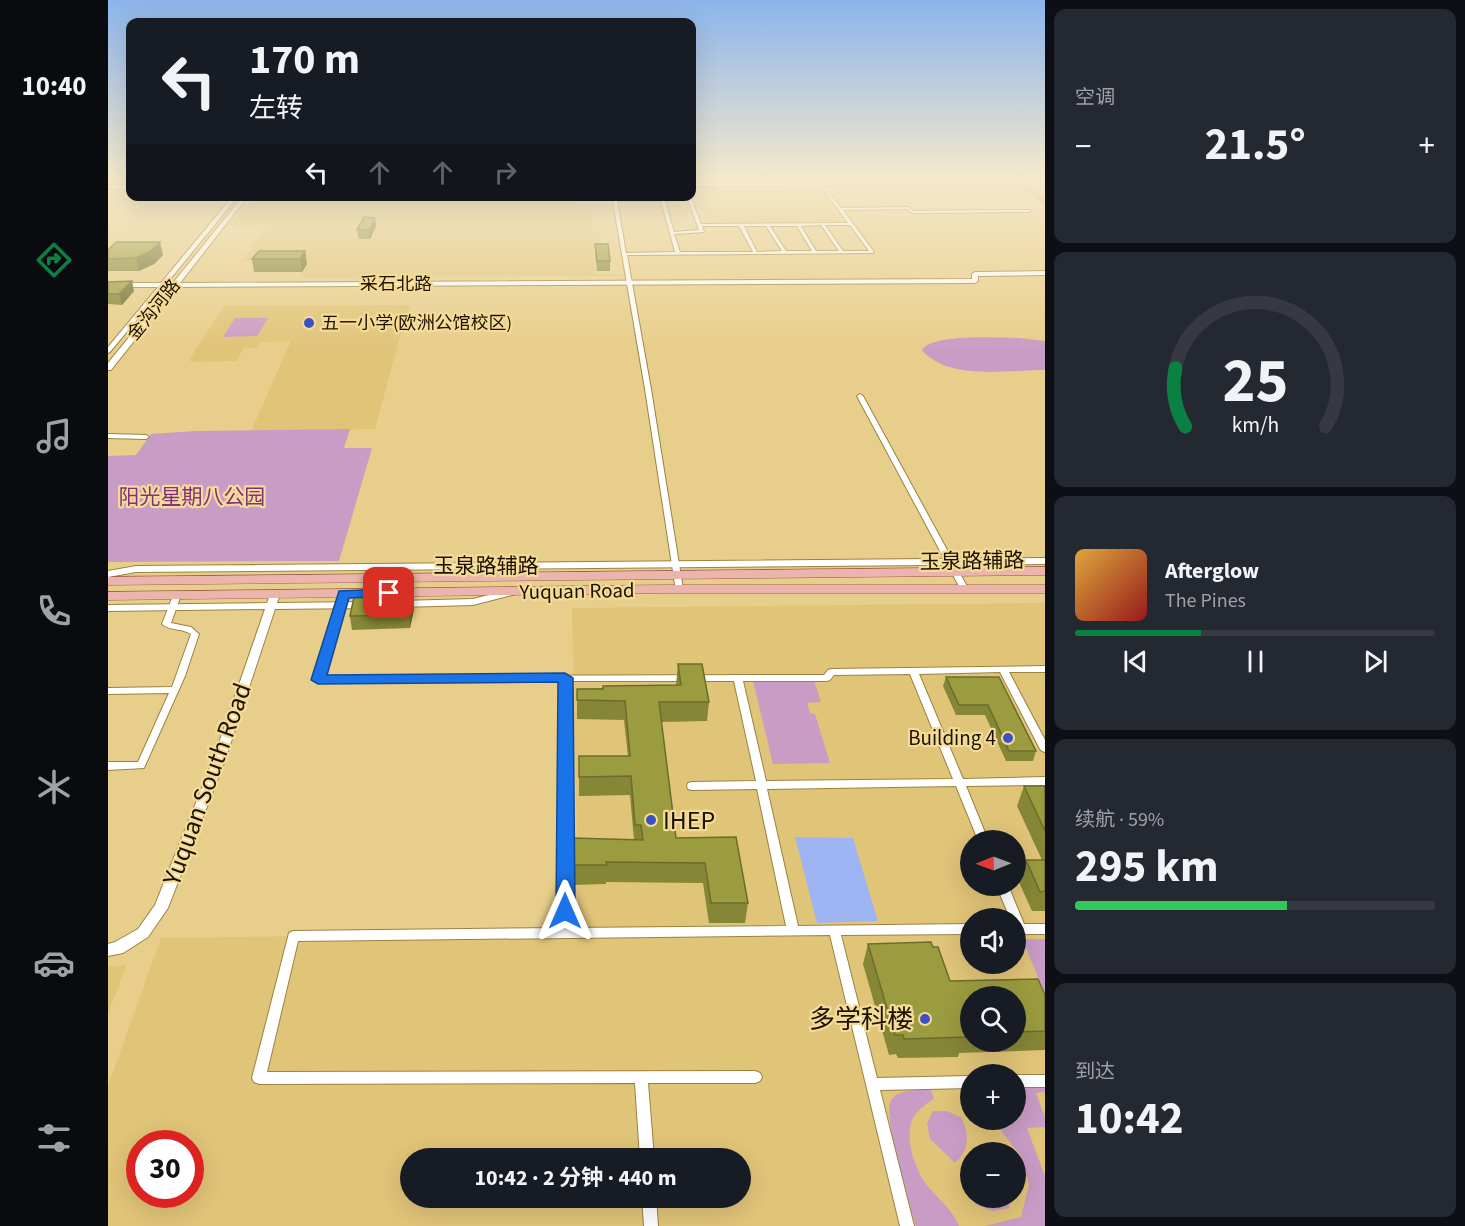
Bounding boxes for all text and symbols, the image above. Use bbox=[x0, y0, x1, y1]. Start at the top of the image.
text: 170 m bbox=[249, 30, 360, 90]
icon: left bbox=[150, 42, 228, 120]
text: 10:40 bbox=[21, 67, 87, 106]
text: 空调 bbox=[1075, 84, 1115, 112]
text: 左转 bbox=[249, 89, 303, 128]
text: 21.5° bbox=[1204, 113, 1306, 177]
text: − bbox=[1075, 123, 1091, 170]
text: + bbox=[1419, 123, 1435, 170]
icon: left bbox=[300, 156, 333, 189]
icon: ahead bbox=[363, 156, 396, 189]
icon: ahead bbox=[426, 156, 459, 189]
icon: right bbox=[489, 156, 522, 189]
icon: directions bbox=[33, 239, 75, 281]
street label: 采石北路 bbox=[360, 272, 432, 297]
street label: 金沟河路 bbox=[122, 274, 186, 346]
place label: 五一小学(欧洲公馆校区) bbox=[321, 311, 512, 336]
marker: 五一小学(欧洲公馆校区) bbox=[302, 316, 316, 330]
text: 25 bbox=[1222, 337, 1288, 426]
text: km/h bbox=[1231, 410, 1279, 441]
icon: music bbox=[33, 415, 75, 457]
park label: 阳光星期八公园 bbox=[119, 482, 266, 512]
street label: 玉泉路辅路 bbox=[919, 545, 1025, 577]
street label: 玉泉路辅路 bbox=[434, 551, 539, 581]
text: Afterglow bbox=[1165, 555, 1259, 587]
pin bbox=[363, 567, 414, 618]
street label: Yuquan Road bbox=[518, 575, 635, 607]
icon: arrive bbox=[372, 576, 405, 609]
text: The Pines bbox=[1165, 587, 1246, 615]
icon: phone bbox=[33, 590, 75, 632]
icon: previous bbox=[1119, 645, 1152, 678]
icon: pause bbox=[1239, 645, 1272, 678]
icon: next bbox=[1359, 645, 1392, 678]
street label: Yuquan South Road bbox=[153, 678, 261, 891]
place label: Building 4 bbox=[908, 723, 996, 753]
marker: Building 4 bbox=[1001, 731, 1015, 745]
icon: climate bbox=[33, 766, 75, 808]
place label: IHEP bbox=[663, 802, 715, 839]
text: 续航 · 59% bbox=[1075, 806, 1164, 834]
marker: IHEP bbox=[644, 813, 658, 827]
north arrow bbox=[960, 830, 1026, 896]
map controls bbox=[960, 830, 1026, 1208]
text: 295 km bbox=[1075, 835, 1219, 899]
position arrow bbox=[533, 879, 597, 943]
button: sound bbox=[960, 908, 1026, 974]
icon: car bbox=[33, 942, 75, 984]
button: search bbox=[960, 986, 1026, 1052]
place label: 多学科楼 bbox=[809, 1001, 913, 1038]
marker: 多学科楼 bbox=[918, 1012, 932, 1026]
text: 到达 bbox=[1075, 1058, 1115, 1086]
button: + bbox=[960, 1064, 1026, 1130]
text: 10:42 bbox=[1075, 1087, 1184, 1151]
icon: filters bbox=[33, 1117, 75, 1159]
speed limit sign: 30 bbox=[126, 1130, 204, 1208]
button: − bbox=[960, 1142, 1026, 1208]
text: 10:42 · 2 分钟 · 440 m bbox=[475, 1162, 676, 1194]

